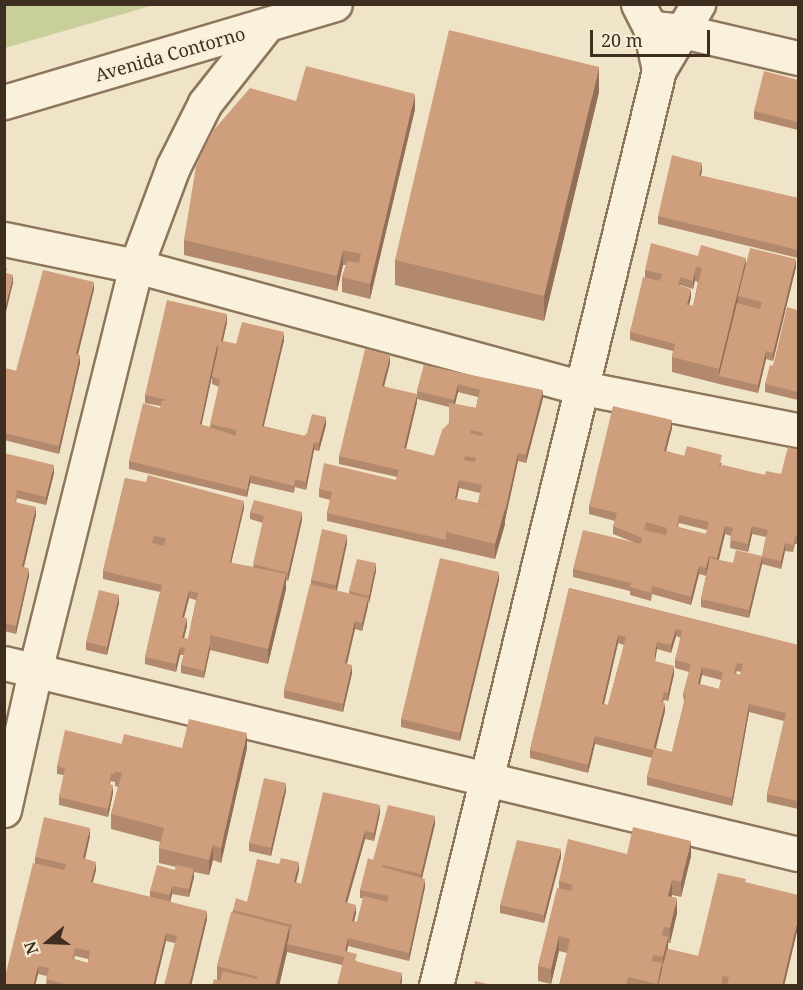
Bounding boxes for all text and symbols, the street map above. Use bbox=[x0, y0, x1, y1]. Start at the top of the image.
scale bar bbox=[593, 18, 713, 56]
street label: Avenida Contorno bbox=[92, 22, 248, 86]
text: 20 m bbox=[601, 28, 643, 52]
north arrow bbox=[18, 912, 78, 972]
text: N bbox=[19, 938, 43, 957]

